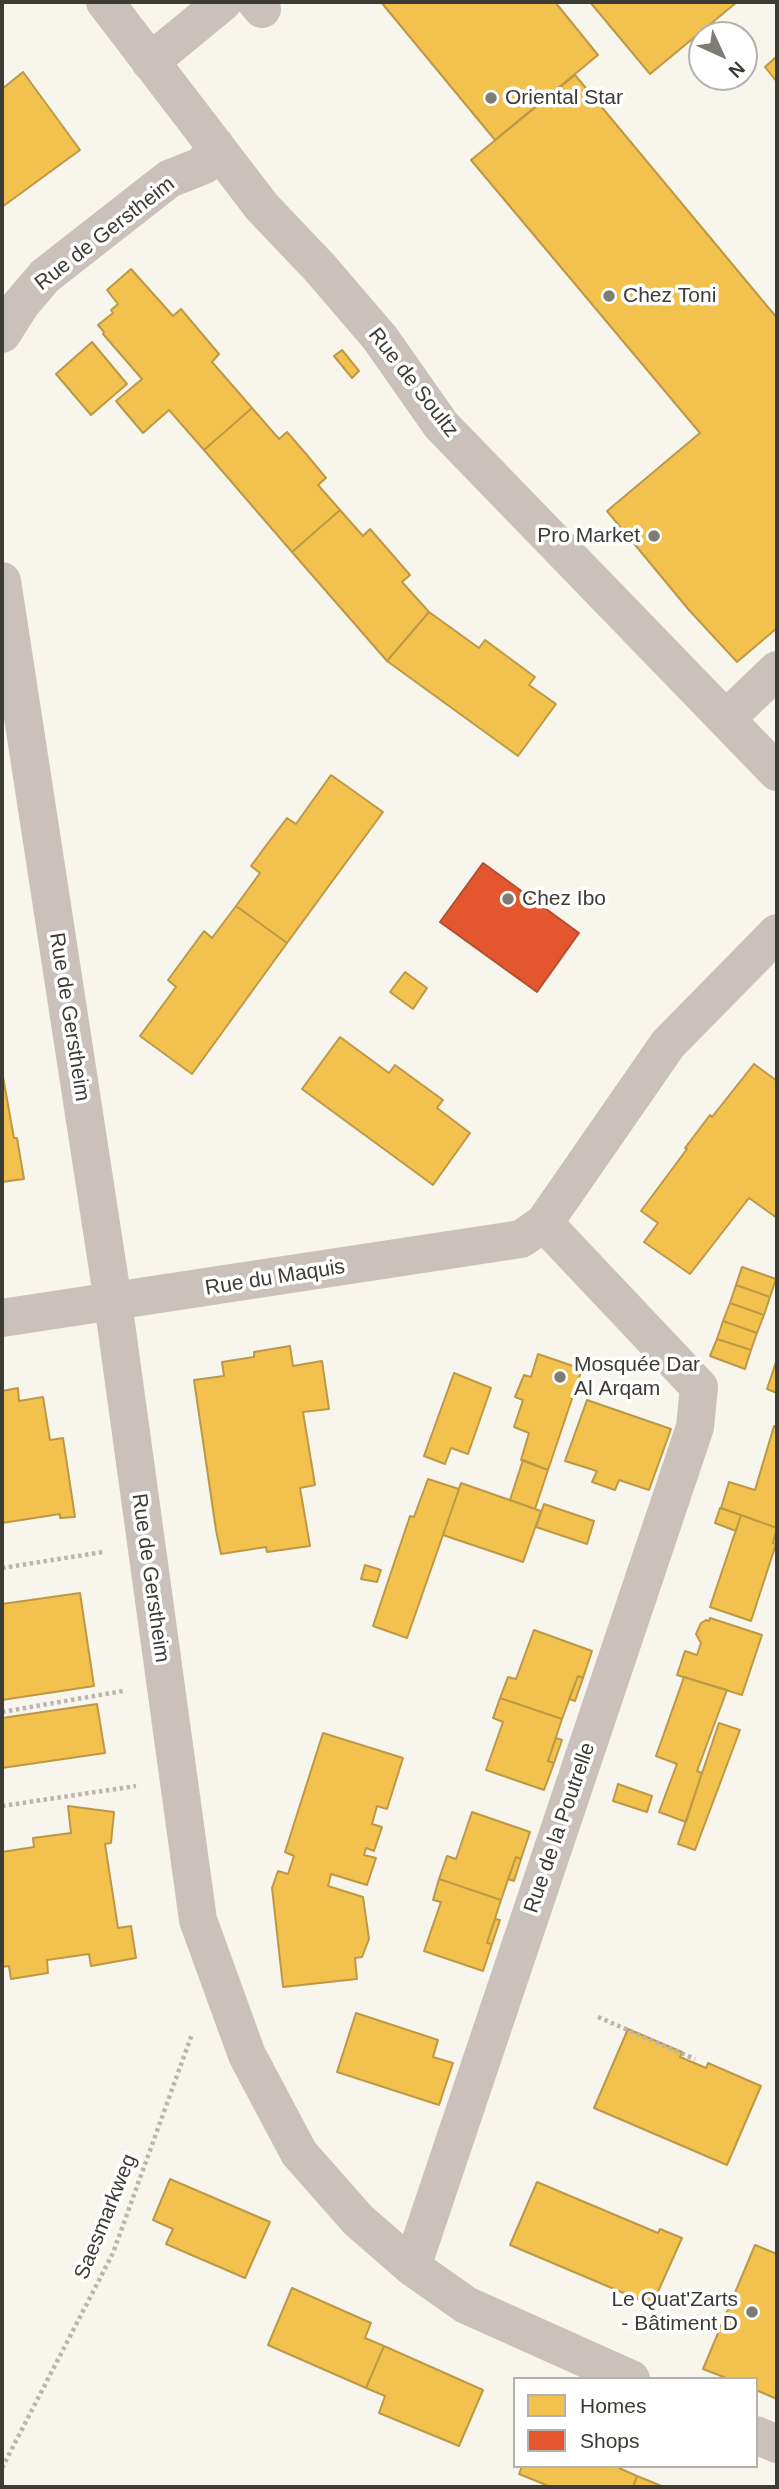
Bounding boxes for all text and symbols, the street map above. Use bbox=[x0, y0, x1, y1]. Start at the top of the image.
north arrow bbox=[688, 21, 758, 91]
text: N bbox=[725, 58, 749, 82]
place label: Oriental Star bbox=[505, 85, 623, 111]
marker: Oriental Star bbox=[483, 90, 499, 106]
street label: Rue de Gerstheim bbox=[30, 172, 180, 296]
place label: Chez Toni bbox=[623, 283, 716, 309]
marker: Chez Toni bbox=[601, 288, 617, 304]
street label: Rue de Soultz bbox=[362, 323, 464, 443]
place label: Pro Market bbox=[537, 523, 640, 549]
marker: Pro Market bbox=[646, 528, 662, 544]
place label: Chez Ibo bbox=[522, 886, 606, 912]
marker: Chez Ibo bbox=[500, 891, 516, 907]
street label: Rue de Gerstheim bbox=[43, 931, 95, 1103]
street label: Rue du Maquis bbox=[203, 1255, 347, 1301]
place label: Mosquée Dar Al Arqam bbox=[574, 1352, 700, 1402]
marker: Mosquée Dar Al Arqam bbox=[552, 1369, 568, 1385]
street label: Rue de Gerstheim bbox=[126, 1492, 174, 1664]
street label: Rue de la Poutrelle bbox=[519, 1739, 601, 1917]
street label: Saesmarkweg bbox=[69, 2151, 143, 2283]
place label: Le Quat'Zarts - Bâtiment D bbox=[611, 2287, 738, 2337]
marker: Le Quat'Zarts - Bâtiment D bbox=[744, 2304, 760, 2320]
legend bbox=[513, 2377, 758, 2468]
text: Homes bbox=[580, 2394, 647, 2417]
text: Shops bbox=[580, 2429, 640, 2452]

